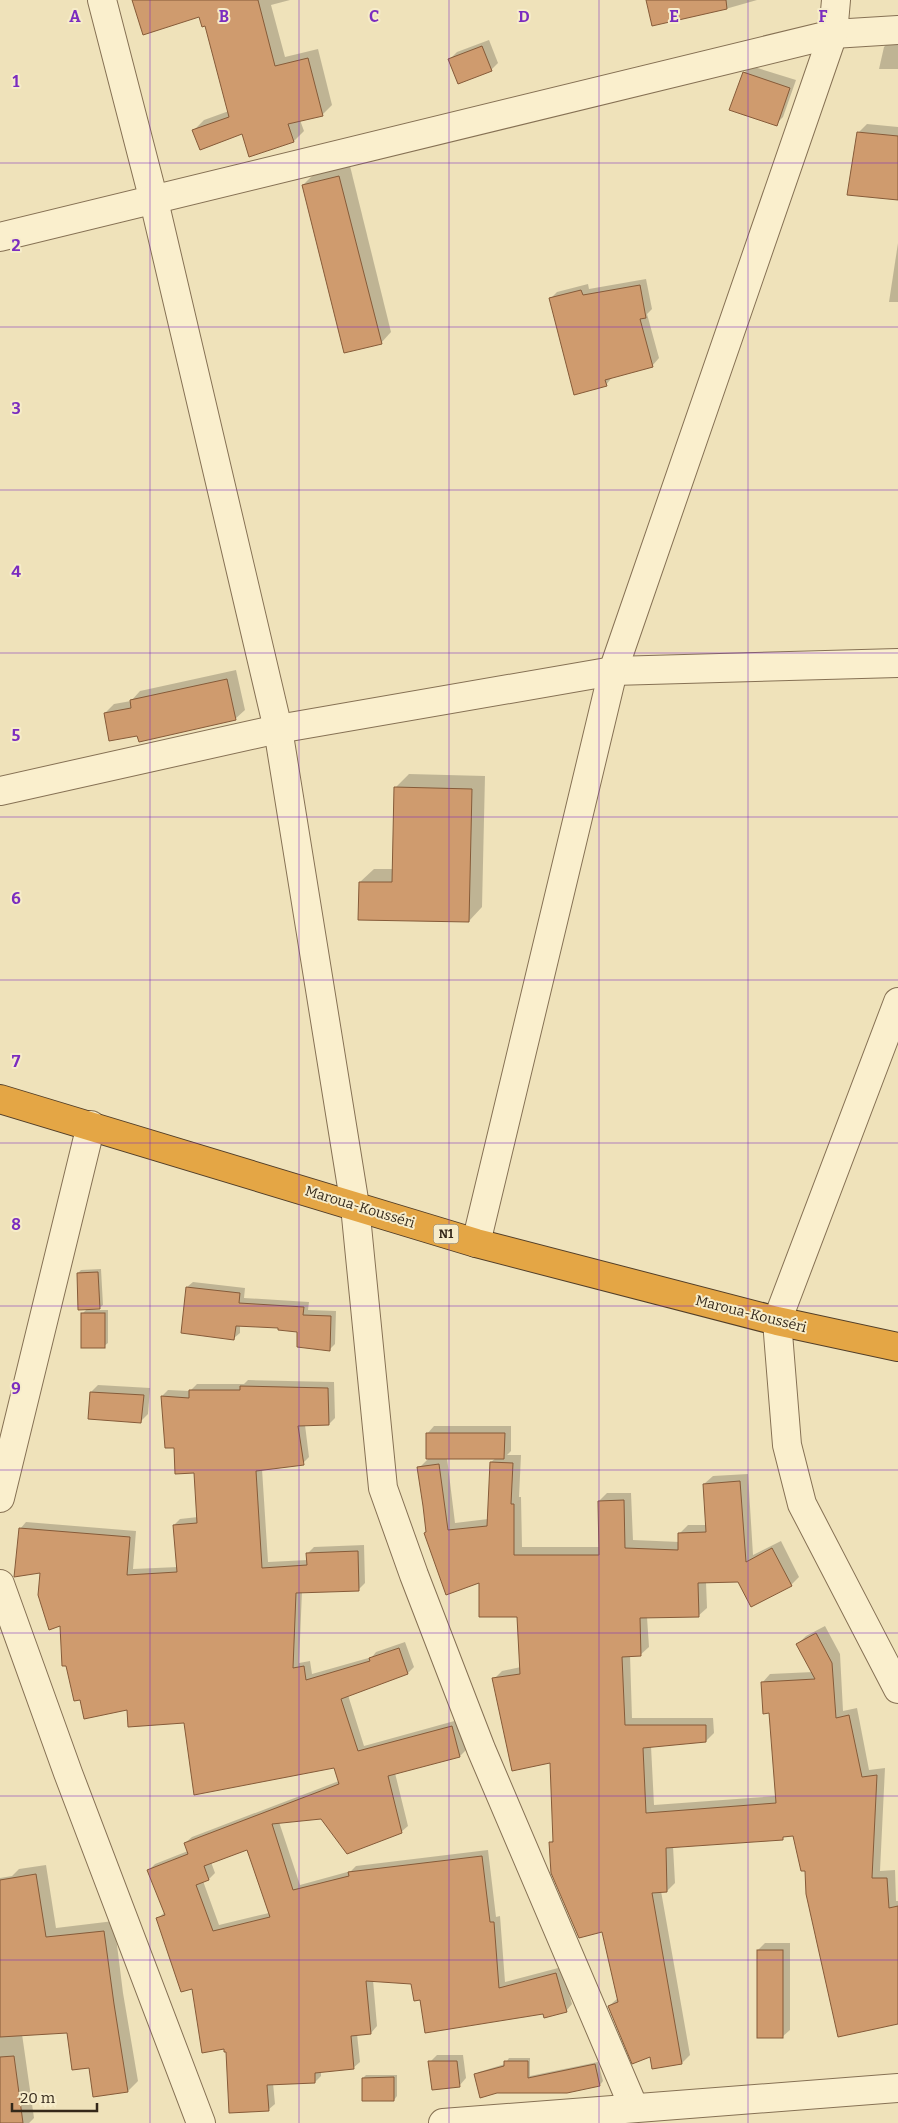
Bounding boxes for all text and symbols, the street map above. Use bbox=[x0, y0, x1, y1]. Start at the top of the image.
text: A bbox=[69, 7, 81, 26]
text: B bbox=[219, 7, 229, 26]
text: C bbox=[369, 7, 379, 26]
text: D bbox=[518, 7, 530, 26]
text: E bbox=[669, 7, 679, 26]
text: F bbox=[819, 7, 828, 26]
text: 1 bbox=[13, 72, 20, 91]
text: 2 bbox=[11, 236, 21, 255]
text: 3 bbox=[11, 399, 21, 418]
text: 4 bbox=[11, 562, 21, 581]
text: 5 bbox=[12, 726, 21, 745]
text: 6 bbox=[11, 889, 21, 908]
text: 7 bbox=[12, 1052, 21, 1071]
street label: Maroua-Kousséri bbox=[303, 1182, 417, 1232]
text: 8 bbox=[11, 1215, 21, 1234]
road number: N1 bbox=[434, 1224, 458, 1244]
street label: Maroua-Kousséri bbox=[694, 1292, 808, 1336]
text: 9 bbox=[11, 1379, 21, 1398]
scale bar bbox=[12, 2080, 98, 2112]
text: 20 m bbox=[20, 2089, 56, 2107]

